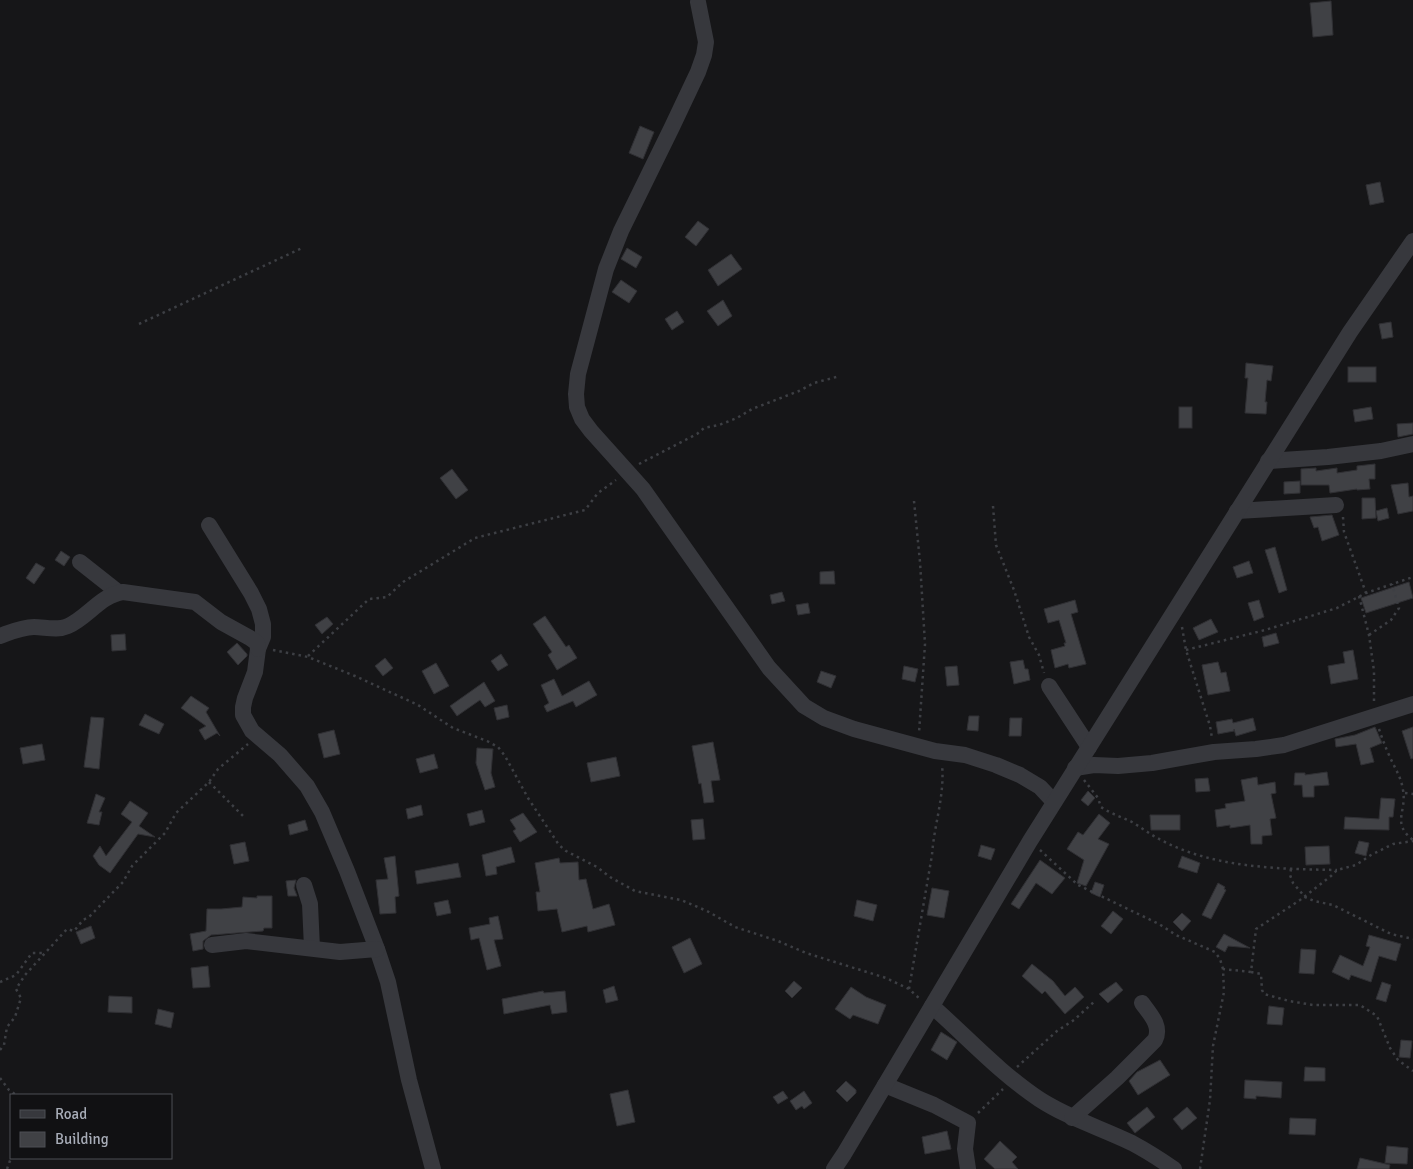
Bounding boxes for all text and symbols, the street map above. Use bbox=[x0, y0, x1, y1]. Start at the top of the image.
legend bbox=[10, 1094, 172, 1159]
text: Road bbox=[55, 1105, 87, 1123]
text: Building bbox=[55, 1130, 109, 1148]

